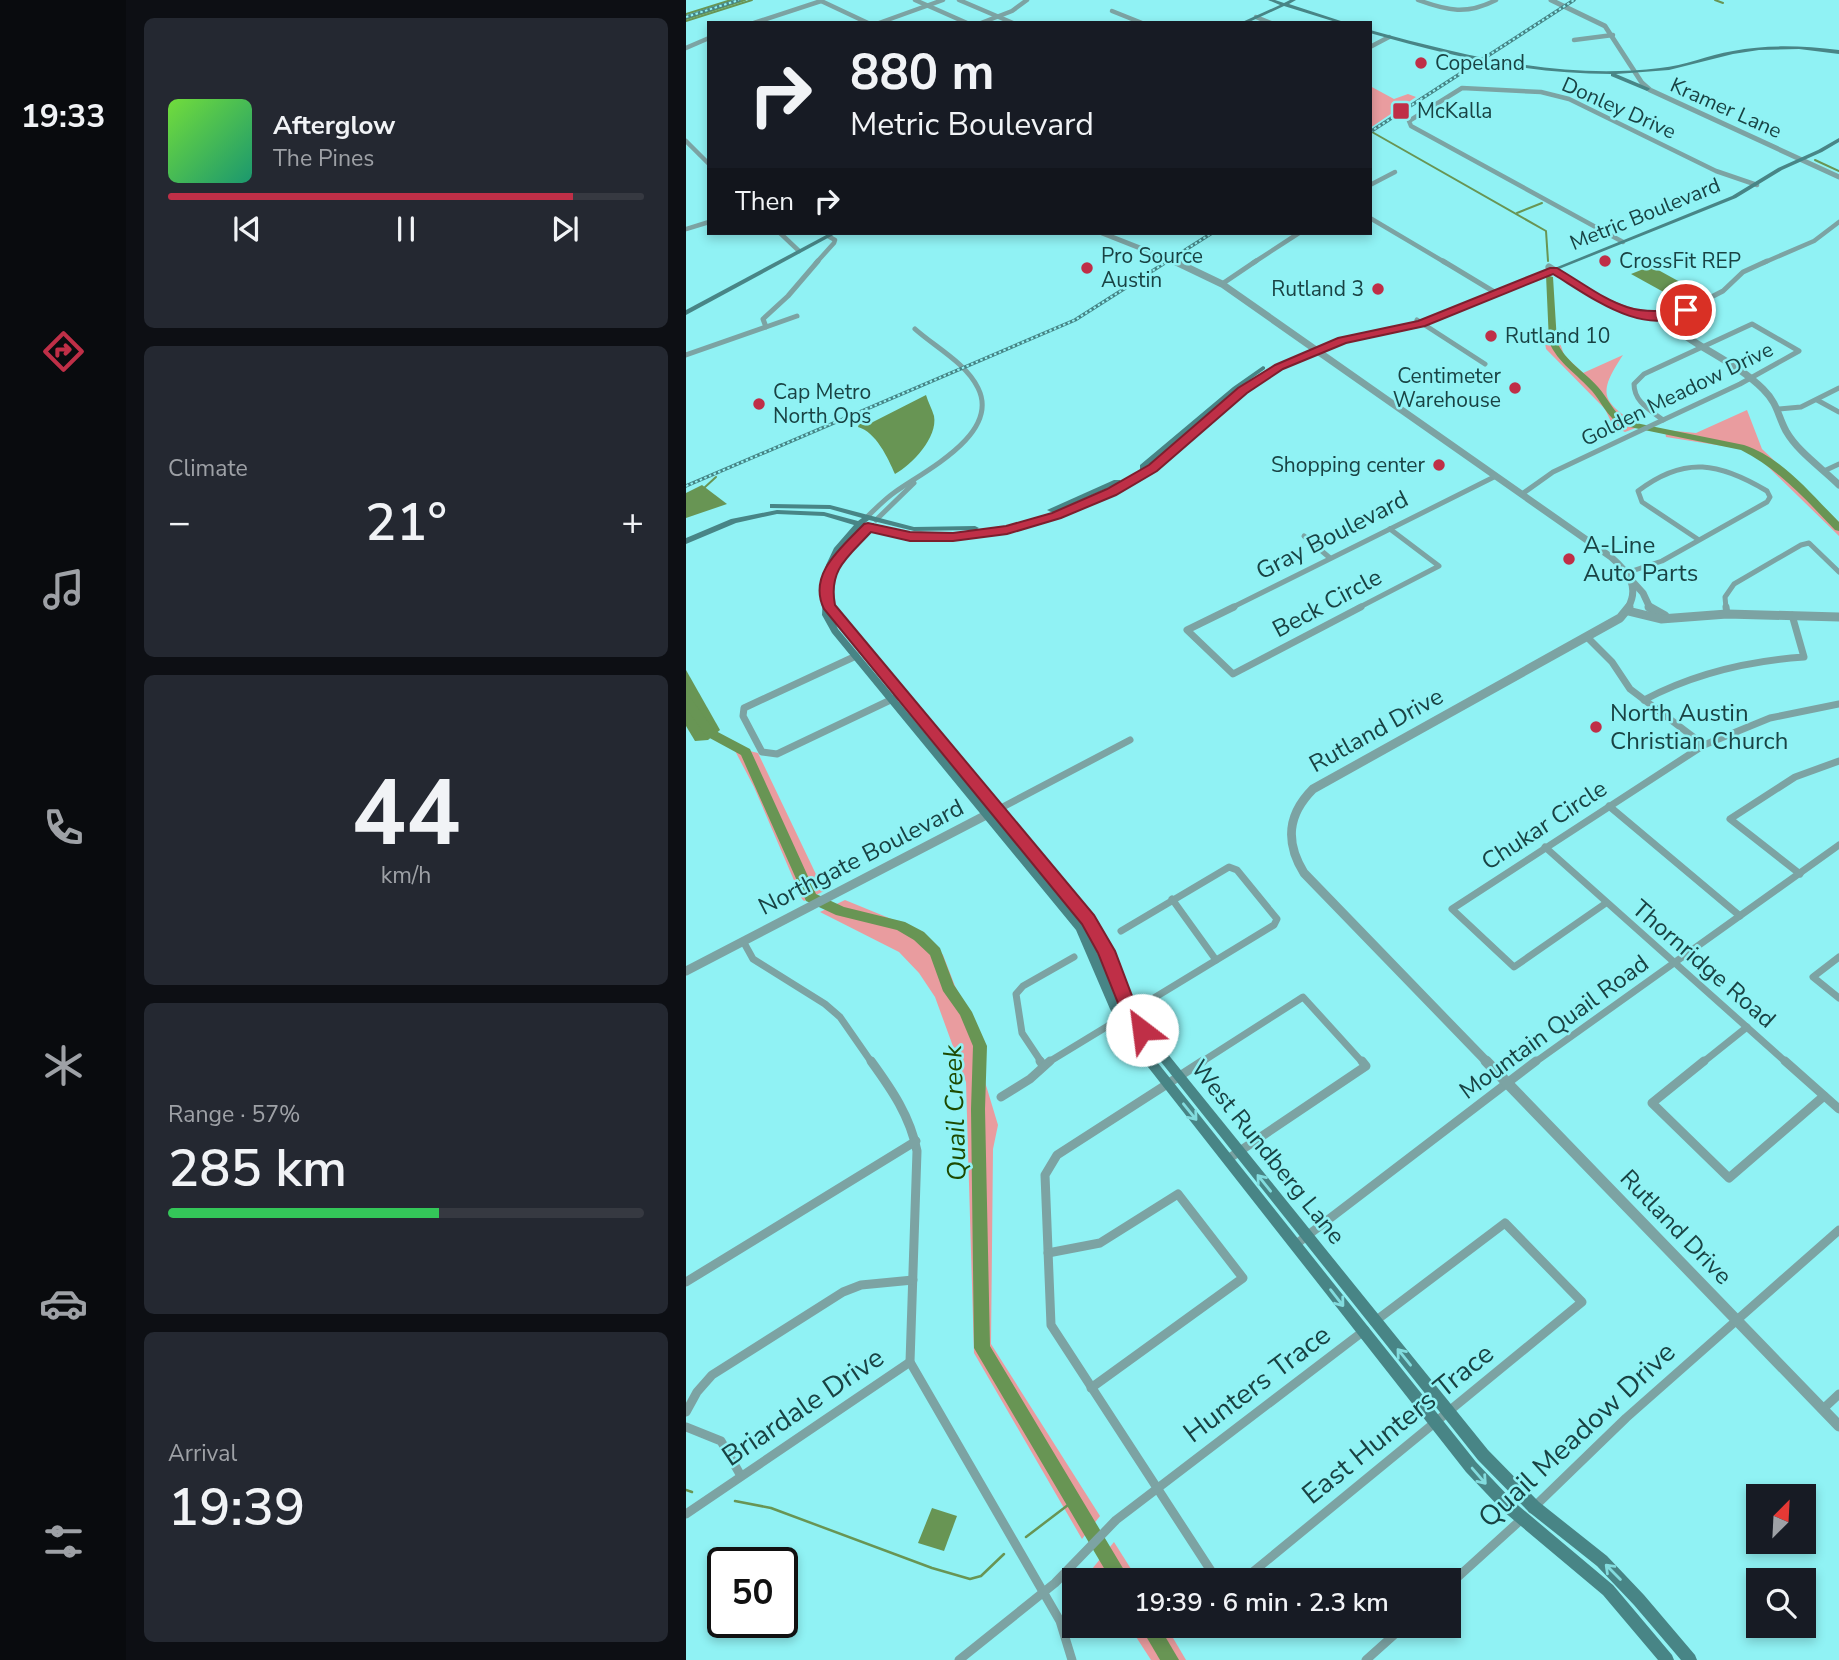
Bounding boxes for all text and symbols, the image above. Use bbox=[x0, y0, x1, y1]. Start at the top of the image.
text: 880 m bbox=[850, 39, 994, 106]
icon: right bbox=[735, 49, 826, 140]
place label: Copeland bbox=[1435, 49, 1525, 77]
marker: Copeland bbox=[1413, 55, 1429, 71]
street label: Donley Drive bbox=[1557, 70, 1681, 146]
street label: Kramer Lane bbox=[1666, 71, 1786, 145]
text: 19:33 bbox=[21, 95, 105, 138]
place label: McKalla bbox=[1417, 97, 1493, 125]
marker: McKalla bbox=[1391, 101, 1411, 121]
text: Metric Boulevard bbox=[850, 103, 1094, 146]
text: Afterglow bbox=[273, 108, 396, 143]
text: The Pines bbox=[273, 143, 374, 174]
street label: Metric Boulevard bbox=[1566, 171, 1724, 257]
icon: right bbox=[808, 182, 846, 220]
text: Then bbox=[735, 184, 794, 219]
icon: previous bbox=[228, 210, 266, 248]
icon: pause bbox=[387, 210, 425, 248]
icon: next bbox=[546, 210, 584, 248]
place label: Pro Source Austin bbox=[1101, 242, 1203, 294]
place label: CrossFit REP bbox=[1619, 247, 1741, 275]
marker: CrossFit REP bbox=[1597, 253, 1613, 269]
marker: Pro Source Austin bbox=[1079, 260, 1095, 276]
place label: Rutland 3 bbox=[1271, 275, 1364, 303]
pin bbox=[1656, 280, 1716, 340]
marker: Rutland 3 bbox=[1370, 281, 1386, 297]
icon: arrive bbox=[1667, 291, 1705, 329]
place label: Rutland 10 bbox=[1505, 322, 1610, 350]
icon: directions bbox=[39, 327, 88, 376]
marker: Rutland 10 bbox=[1483, 328, 1499, 344]
street label: Golden Meadow Drive bbox=[1576, 335, 1778, 453]
place label: Centimeter Warehouse bbox=[1393, 362, 1501, 414]
place label: Cap Metro North Ops bbox=[773, 378, 871, 430]
marker: Centimeter Warehouse bbox=[1507, 380, 1523, 396]
marker: Cap Metro North Ops bbox=[751, 396, 767, 412]
place label: Shopping center bbox=[1271, 451, 1425, 479]
text: Climate bbox=[168, 453, 248, 484]
marker: Shopping center bbox=[1431, 457, 1447, 473]
street label: Gray Boulevard bbox=[1250, 483, 1414, 587]
text: 21° bbox=[365, 487, 447, 558]
text: − bbox=[168, 497, 191, 548]
text: + bbox=[621, 497, 644, 548]
place label: A-Line Auto Parts bbox=[1583, 529, 1698, 589]
marker: A-Line Auto Parts bbox=[1561, 551, 1577, 567]
street label: Beck Circle bbox=[1267, 561, 1387, 645]
icon: music bbox=[39, 565, 88, 614]
street label: Rutland Drive bbox=[1303, 680, 1449, 780]
place label: North Austin Christian Church bbox=[1610, 697, 1788, 757]
marker: North Austin Christian Church bbox=[1588, 719, 1604, 735]
text: 44 bbox=[351, 752, 461, 876]
street label: Chukar Circle bbox=[1475, 772, 1613, 878]
street label: Northgate Boulevard bbox=[753, 791, 969, 923]
icon: phone bbox=[39, 803, 88, 852]
text: km/h bbox=[381, 860, 431, 891]
street label: Thornridge Road bbox=[1625, 893, 1783, 1035]
street label: Mountain Quail Road bbox=[1453, 947, 1655, 1107]
position arrow bbox=[1105, 993, 1179, 1067]
icon: climate bbox=[39, 1041, 88, 1090]
water label: Quail Creek bbox=[935, 1043, 975, 1182]
street label: West Rundberg Lane bbox=[1184, 1053, 1352, 1251]
text: Range · 57% bbox=[168, 1099, 300, 1130]
one-way arrow bbox=[1182, 1102, 1197, 1120]
text: 285 km bbox=[168, 1133, 347, 1204]
street label: Rutland Drive bbox=[1613, 1162, 1739, 1292]
one-way arrow bbox=[1256, 1174, 1272, 1192]
icon: car bbox=[39, 1279, 88, 1328]
one-way arrow bbox=[1330, 1289, 1345, 1307]
street label: Hunters Trace bbox=[1176, 1316, 1338, 1452]
street label: Quail Meadow Drive bbox=[1470, 1334, 1684, 1536]
street label: East Hunters Trace bbox=[1294, 1335, 1502, 1513]
street label: Briardale Drive bbox=[714, 1339, 892, 1475]
one-way arrow bbox=[1396, 1348, 1411, 1366]
text: Arrival bbox=[168, 1438, 237, 1469]
one-way arrow bbox=[1471, 1467, 1487, 1485]
text: 19:39 bbox=[168, 1472, 305, 1543]
north arrow bbox=[1746, 1484, 1816, 1554]
map controls bbox=[1746, 1484, 1816, 1638]
icon: filters bbox=[39, 1517, 88, 1566]
speed limit sign: 50 bbox=[707, 1547, 798, 1638]
one-way arrow bbox=[1604, 1563, 1621, 1580]
button: search bbox=[1746, 1568, 1816, 1638]
text: 19:39 · 6 min · 2.3 km bbox=[1134, 1585, 1389, 1620]

